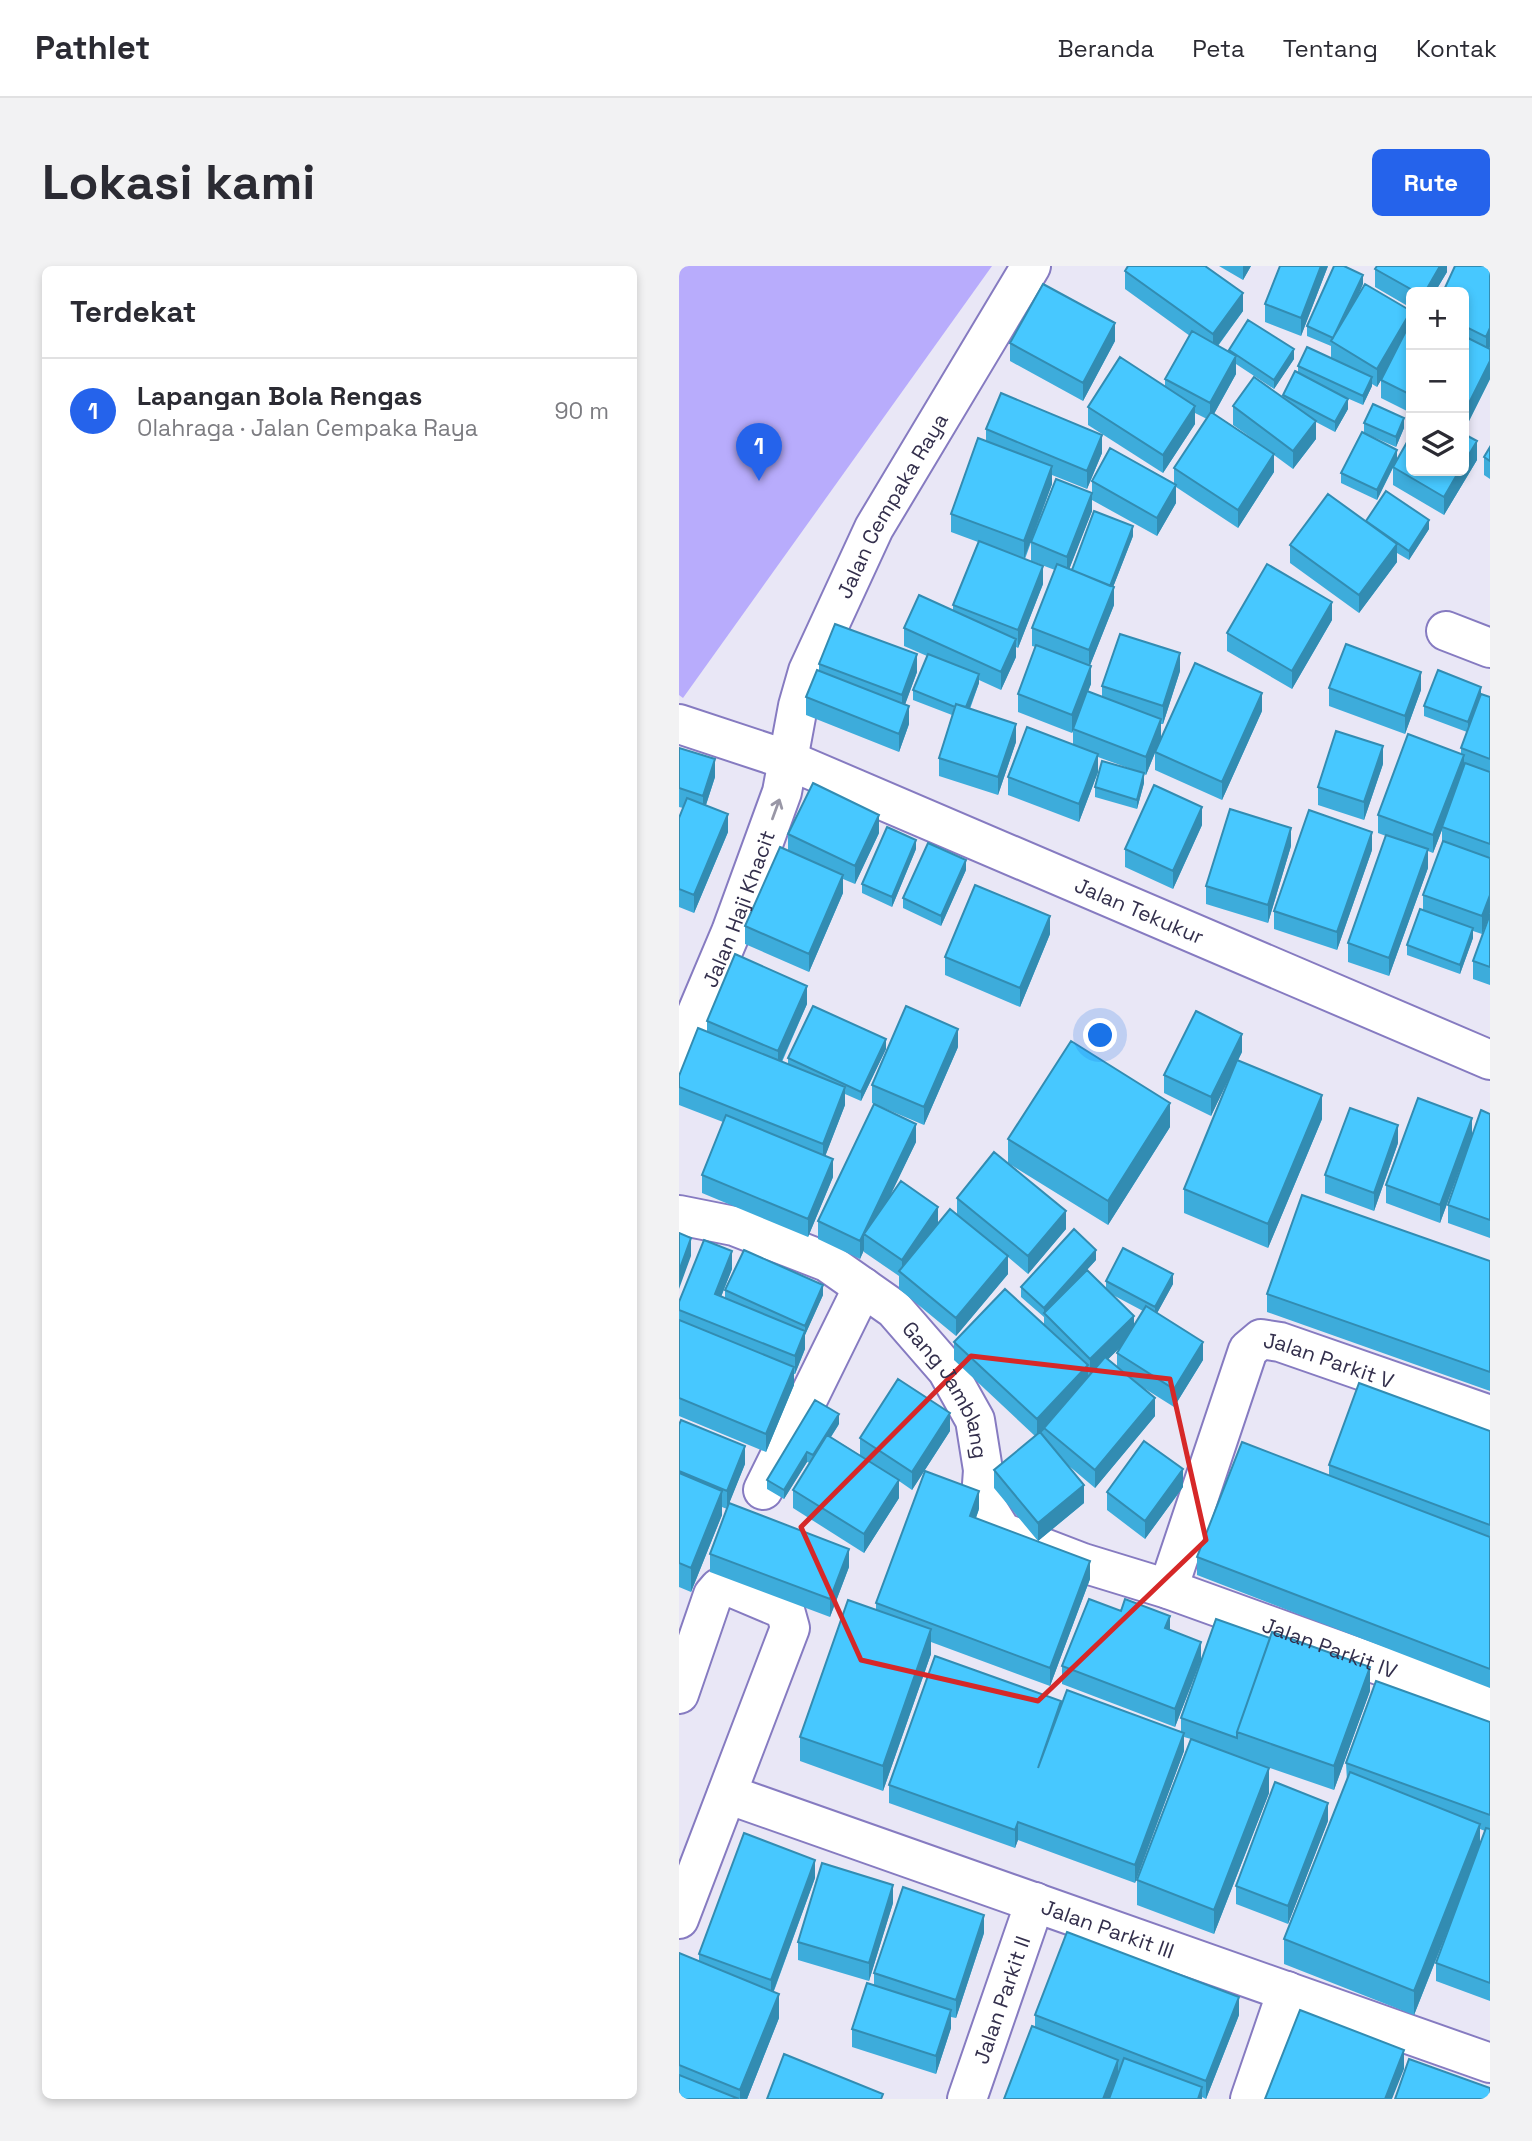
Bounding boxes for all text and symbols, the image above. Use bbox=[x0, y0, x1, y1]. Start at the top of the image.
text: Pathlet bbox=[35, 27, 150, 69]
text: Beranda bbox=[1058, 33, 1154, 64]
text: Peta bbox=[1192, 33, 1245, 64]
text: Tentang bbox=[1283, 33, 1378, 64]
text: Kontak bbox=[1416, 33, 1497, 64]
button: Rute bbox=[1372, 149, 1490, 216]
text: Lokasi kami bbox=[42, 151, 315, 213]
map controls bbox=[1406, 287, 1469, 476]
button: + bbox=[1406, 287, 1469, 350]
text: Terdekat bbox=[70, 292, 196, 331]
button: − bbox=[1406, 350, 1469, 413]
text: Lapangan Bola Rengas bbox=[137, 379, 422, 413]
text: 1 bbox=[88, 396, 98, 426]
text: 90 m bbox=[554, 396, 609, 426]
street label: Jalan Cempaka Raya bbox=[830, 408, 953, 602]
text: Olahraga · Jalan Cempaka Raya bbox=[137, 413, 478, 443]
button: layers bbox=[1406, 413, 1469, 476]
pin: 1 bbox=[736, 423, 782, 481]
one-way arrow bbox=[771, 798, 783, 820]
street label: Jalan Haji Khacit bbox=[696, 826, 780, 991]
street label: Jalan Tekukur bbox=[1071, 871, 1208, 950]
your location bbox=[1083, 1018, 1117, 1052]
street label: Gang Jamblang bbox=[897, 1315, 994, 1460]
street label: Jalan Parkit V bbox=[1262, 1326, 1398, 1394]
street label: Jalan Parkit IV bbox=[1259, 1611, 1401, 1684]
street label: Jalan Parkit III bbox=[1038, 1893, 1178, 1964]
street label: Jalan Parkit II bbox=[967, 1932, 1036, 2067]

